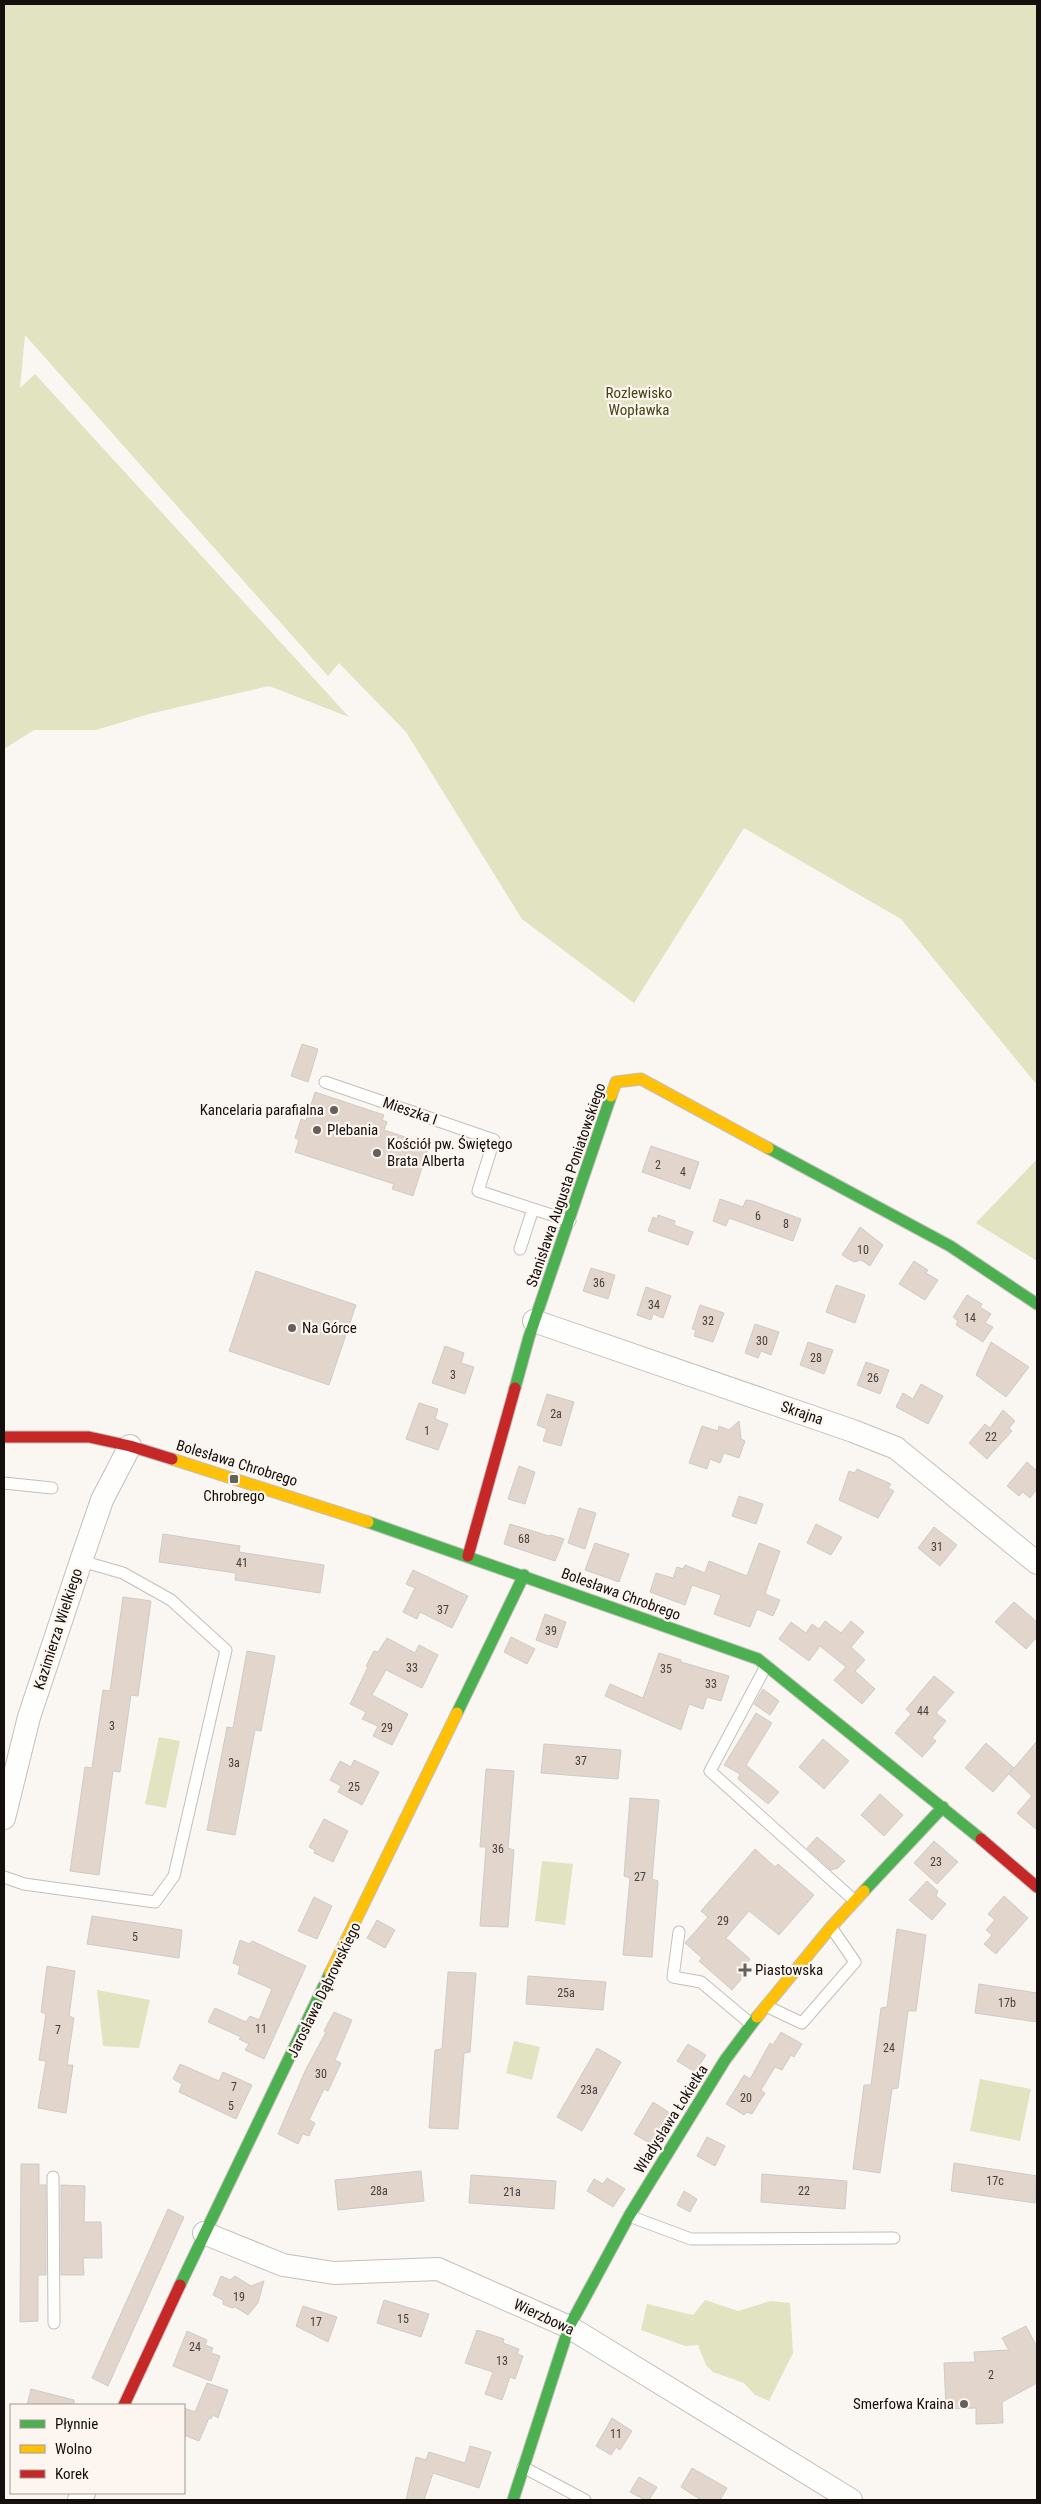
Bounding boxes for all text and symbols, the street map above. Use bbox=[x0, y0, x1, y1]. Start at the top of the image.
park label: Rozlewisko Wopławka bbox=[606, 384, 672, 419]
street label: Stanisława Augusta Poniatowskiego bbox=[523, 1080, 609, 1290]
street label: Mieszka I bbox=[380, 1093, 440, 1129]
place label: Kancelaria parafialna bbox=[200, 1101, 324, 1119]
marker: Kancelaria parafialna bbox=[328, 1104, 340, 1116]
place label: Plebania bbox=[327, 1121, 378, 1139]
marker: Plebania bbox=[311, 1124, 323, 1136]
place label: Kościół pw. Świętego Brata Alberta bbox=[387, 1135, 513, 1170]
marker: Kościół pw. Świętego Brata Alberta bbox=[371, 1147, 383, 1159]
house number: 2 bbox=[655, 1158, 661, 1172]
house number: 4 bbox=[680, 1165, 686, 1179]
house number: 6 bbox=[755, 1209, 761, 1223]
house number: 8 bbox=[783, 1217, 789, 1231]
house number: 10 bbox=[857, 1243, 869, 1257]
house number: 36 bbox=[593, 1276, 605, 1290]
house number: 34 bbox=[648, 1298, 660, 1312]
house number: 14 bbox=[964, 1311, 976, 1325]
house number: 32 bbox=[702, 1314, 714, 1328]
place label: Na Górce bbox=[302, 1319, 357, 1337]
marker: Na Górce bbox=[286, 1322, 298, 1334]
house number: 30 bbox=[756, 1334, 768, 1348]
house number: 28 bbox=[810, 1351, 822, 1365]
house number: 3 bbox=[450, 1368, 456, 1382]
house number: 26 bbox=[867, 1371, 879, 1385]
street label: Skrajna bbox=[778, 1397, 826, 1429]
house number: 2a bbox=[550, 1407, 562, 1421]
house number: 1 bbox=[424, 1424, 430, 1438]
house number: 22 bbox=[985, 1430, 997, 1444]
street label: Bolesława Chrobrego bbox=[174, 1436, 300, 1490]
marker: Chrobrego bbox=[228, 1473, 240, 1485]
place label: Chrobrego bbox=[203, 1487, 265, 1505]
house number: 68 bbox=[518, 1532, 530, 1546]
house number: 31 bbox=[931, 1540, 943, 1554]
house number: 41 bbox=[236, 1556, 248, 1570]
street label: Bolesława Chrobrego bbox=[559, 1564, 683, 1624]
street label: Kazimierza Wielkiego bbox=[30, 1566, 86, 1692]
house number: 37 bbox=[437, 1603, 449, 1617]
house number: 39 bbox=[545, 1624, 557, 1638]
house number: 33 bbox=[406, 1661, 418, 1675]
house number: 35 bbox=[660, 1662, 672, 1676]
house number: 33 bbox=[705, 1677, 717, 1691]
house number: 44 bbox=[917, 1704, 929, 1718]
house number: 3 bbox=[109, 1719, 115, 1733]
house number: 29 bbox=[381, 1721, 393, 1735]
house number: 37 bbox=[575, 1754, 587, 1768]
house number: 3a bbox=[228, 1756, 240, 1770]
house number: 25 bbox=[348, 1780, 360, 1794]
house number: 36 bbox=[492, 1842, 504, 1856]
house number: 23 bbox=[930, 1855, 942, 1869]
house number: 27 bbox=[634, 1870, 646, 1884]
house number: 29 bbox=[717, 1914, 729, 1928]
street label: Jarosława Dąbrowskiego bbox=[283, 1919, 365, 2061]
house number: 5 bbox=[132, 1930, 138, 1944]
place label: Piastowska bbox=[755, 1961, 823, 1979]
marker: Piastowska bbox=[739, 1964, 751, 1976]
house number: 25a bbox=[557, 1986, 575, 2000]
house number: 17b bbox=[998, 1996, 1016, 2010]
house number: 11 bbox=[255, 2022, 267, 2036]
house number: 7 bbox=[55, 2023, 61, 2037]
house number: 24 bbox=[883, 2041, 895, 2055]
street label: Władysława Łokietka bbox=[630, 2061, 712, 2177]
house number: 30 bbox=[315, 2067, 327, 2081]
house number: 7 bbox=[231, 2080, 237, 2094]
house number: 23a bbox=[580, 2083, 598, 2097]
house number: 20 bbox=[740, 2091, 752, 2105]
house number: 5 bbox=[228, 2099, 234, 2113]
house number: 17c bbox=[986, 2174, 1004, 2188]
house number: 28a bbox=[370, 2184, 388, 2198]
house number: 22 bbox=[798, 2184, 810, 2198]
house number: 21a bbox=[503, 2185, 521, 2199]
house number: 19 bbox=[233, 2290, 245, 2304]
street label: Wierzbowa bbox=[511, 2295, 577, 2339]
house number: 15 bbox=[397, 2312, 409, 2326]
house number: 17 bbox=[310, 2315, 322, 2329]
house number: 24 bbox=[189, 2340, 201, 2354]
house number: 13 bbox=[496, 2354, 508, 2368]
house number: 2 bbox=[988, 2368, 994, 2382]
place label: Smerfowa Kraina bbox=[853, 2395, 954, 2413]
marker: Smerfowa Kraina bbox=[958, 2398, 970, 2410]
legend bbox=[10, 2404, 185, 2494]
text: Płynnie bbox=[55, 2415, 98, 2433]
house number: 11 bbox=[610, 2427, 622, 2441]
text: Wolno bbox=[55, 2440, 92, 2458]
text: Korek bbox=[55, 2465, 89, 2483]

